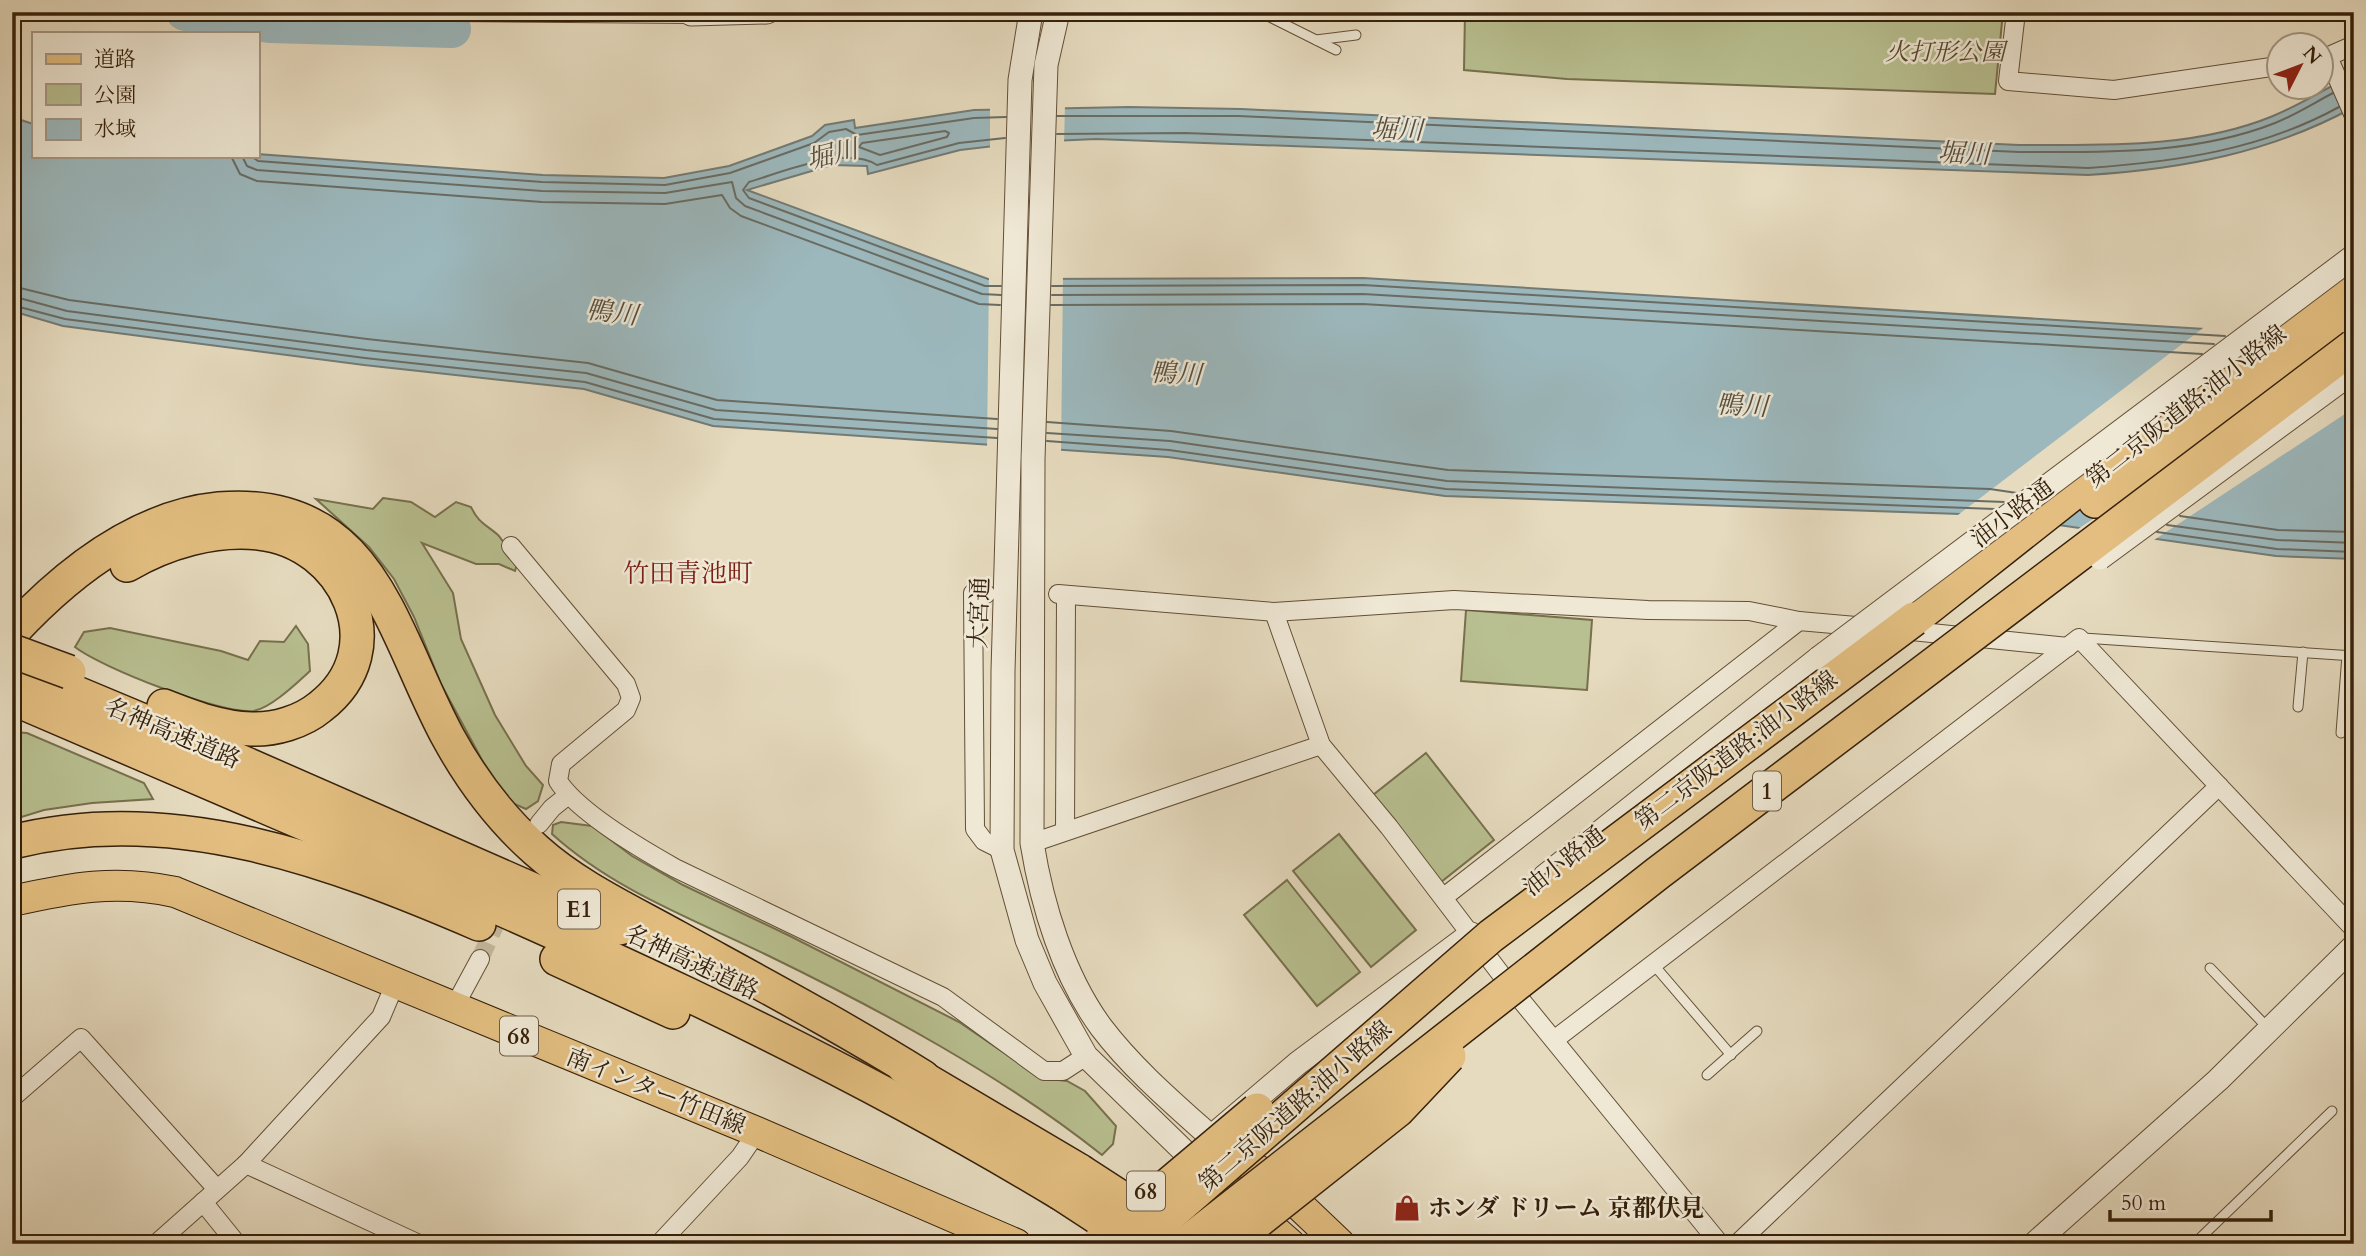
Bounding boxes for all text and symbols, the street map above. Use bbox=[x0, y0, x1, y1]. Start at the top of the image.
legend bbox=[32, 32, 259, 158]
north arrow bbox=[2264, 32, 2334, 102]
park label: 火打形公園 bbox=[1885, 36, 2009, 69]
text: N bbox=[2297, 40, 2327, 70]
text: 道路 bbox=[94, 45, 136, 74]
text: 公園 bbox=[94, 81, 136, 110]
water label: 堀川 bbox=[1370, 111, 1427, 148]
text: 水域 bbox=[94, 115, 136, 144]
water label: 堀川 bbox=[803, 130, 864, 178]
water label: 堀川 bbox=[1937, 135, 1994, 172]
water label: 鴨川 bbox=[584, 292, 643, 333]
street label: 第二京阪道路;油小路線 bbox=[2079, 318, 2293, 495]
water label: 鴨川 bbox=[1149, 355, 1206, 392]
water label: 鴨川 bbox=[1715, 387, 1772, 424]
street label: 油小路通 bbox=[1964, 471, 2061, 555]
district label: 竹田青池町 bbox=[623, 556, 753, 591]
street label: 大宮通 bbox=[962, 576, 997, 650]
street label: 第二京阪道路;油小路線 bbox=[1628, 663, 1845, 838]
street label: 名神高速道路 bbox=[100, 690, 246, 777]
road number: 1 bbox=[1753, 772, 1781, 810]
street label: 油小路通 bbox=[1516, 819, 1612, 904]
road number: E1 bbox=[558, 890, 600, 928]
street label: 名神高速道路 bbox=[620, 917, 764, 1008]
street label: 第二京阪道路;油小路線 bbox=[1192, 1013, 1399, 1200]
road number: 68 bbox=[500, 1016, 538, 1056]
street label: 南インター竹田線 bbox=[561, 1040, 751, 1143]
road number: 68 bbox=[1127, 1172, 1165, 1210]
scale bar bbox=[2110, 1179, 2272, 1223]
text: 50 m bbox=[2121, 1189, 2166, 1218]
place label: ホンダ ドリーム 京都伏見 bbox=[1428, 1192, 1704, 1225]
shop icon: ホンダ ドリーム 京都伏見 bbox=[1392, 1193, 1422, 1223]

